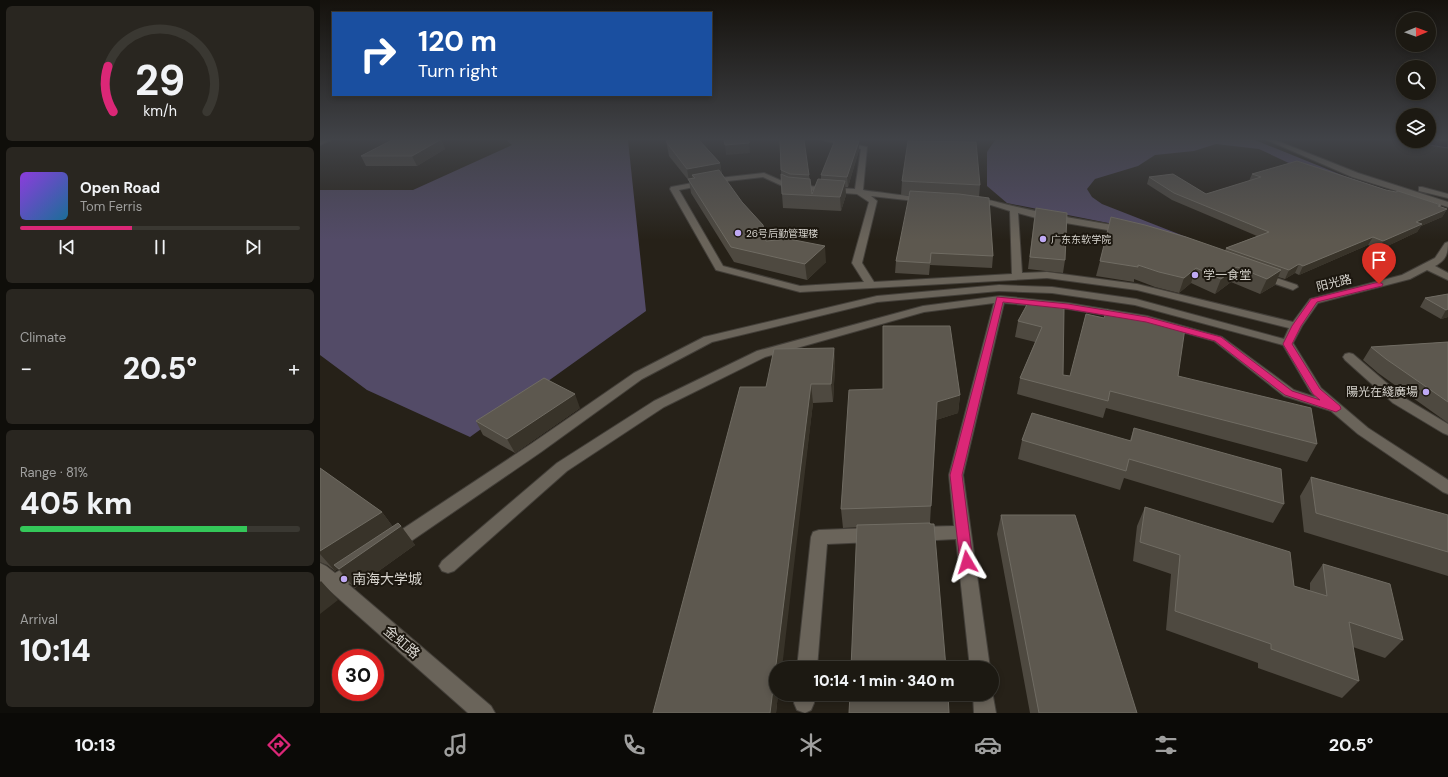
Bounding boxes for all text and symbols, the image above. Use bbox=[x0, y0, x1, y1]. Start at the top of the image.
north arrow bbox=[1396, 12, 1436, 52]
map controls bbox=[1396, 12, 1436, 148]
text: 120 m bbox=[418, 23, 497, 60]
icon: right bbox=[352, 28, 404, 80]
text: 29 bbox=[135, 54, 185, 108]
text: Turn right bbox=[418, 59, 498, 83]
button: search bbox=[1396, 60, 1436, 100]
text: km/h bbox=[143, 101, 177, 119]
button: layers bbox=[1396, 108, 1436, 148]
text: Open Road bbox=[80, 178, 160, 198]
text: Tom Ferris bbox=[80, 198, 142, 215]
place label: 26号后勤管理楼 bbox=[746, 227, 818, 240]
marker: 26号后勤管理楼 bbox=[733, 228, 743, 238]
place label: 广东东软学院 bbox=[1051, 233, 1111, 246]
marker: 广东东软学院 bbox=[1038, 234, 1048, 244]
icon: previous bbox=[56, 236, 78, 258]
icon: pause bbox=[149, 236, 171, 258]
icon: next bbox=[242, 236, 264, 258]
pin bbox=[1362, 243, 1396, 284]
icon: arrive bbox=[1368, 249, 1390, 271]
place label: 学一食堂 bbox=[1203, 267, 1251, 283]
marker: 学一食堂 bbox=[1190, 270, 1200, 280]
street label: 阳光路 bbox=[1315, 271, 1353, 295]
text: Climate bbox=[20, 329, 66, 346]
text: 20.5° bbox=[123, 349, 197, 388]
text: − bbox=[20, 354, 32, 383]
text: + bbox=[288, 354, 300, 383]
place label: 陽光在綫廣場 bbox=[1346, 384, 1418, 400]
marker: 陽光在綫廣場 bbox=[1421, 387, 1431, 397]
text: Range · 81% bbox=[20, 464, 88, 481]
text: 405 km bbox=[20, 484, 132, 523]
position arrow bbox=[946, 541, 988, 583]
place label: 南海大学城 bbox=[352, 570, 422, 588]
marker: 南海大学城 bbox=[339, 574, 349, 584]
text: Arrival bbox=[20, 611, 58, 628]
street label: 金虹路 bbox=[380, 621, 424, 663]
text: 10:14 bbox=[20, 631, 91, 670]
speed limit sign: 30 bbox=[332, 649, 384, 701]
text: 10:14 · 1 min · 340 m bbox=[814, 671, 954, 691]
icon: directions bbox=[265, 731, 293, 759]
icon: music bbox=[442, 731, 470, 759]
icon: phone bbox=[620, 731, 648, 759]
icon: climate bbox=[797, 731, 825, 759]
icon: car bbox=[974, 731, 1002, 759]
icon: filters bbox=[1152, 731, 1180, 759]
text: 10:13 bbox=[75, 733, 116, 757]
text: 20.5° bbox=[1329, 733, 1373, 757]

